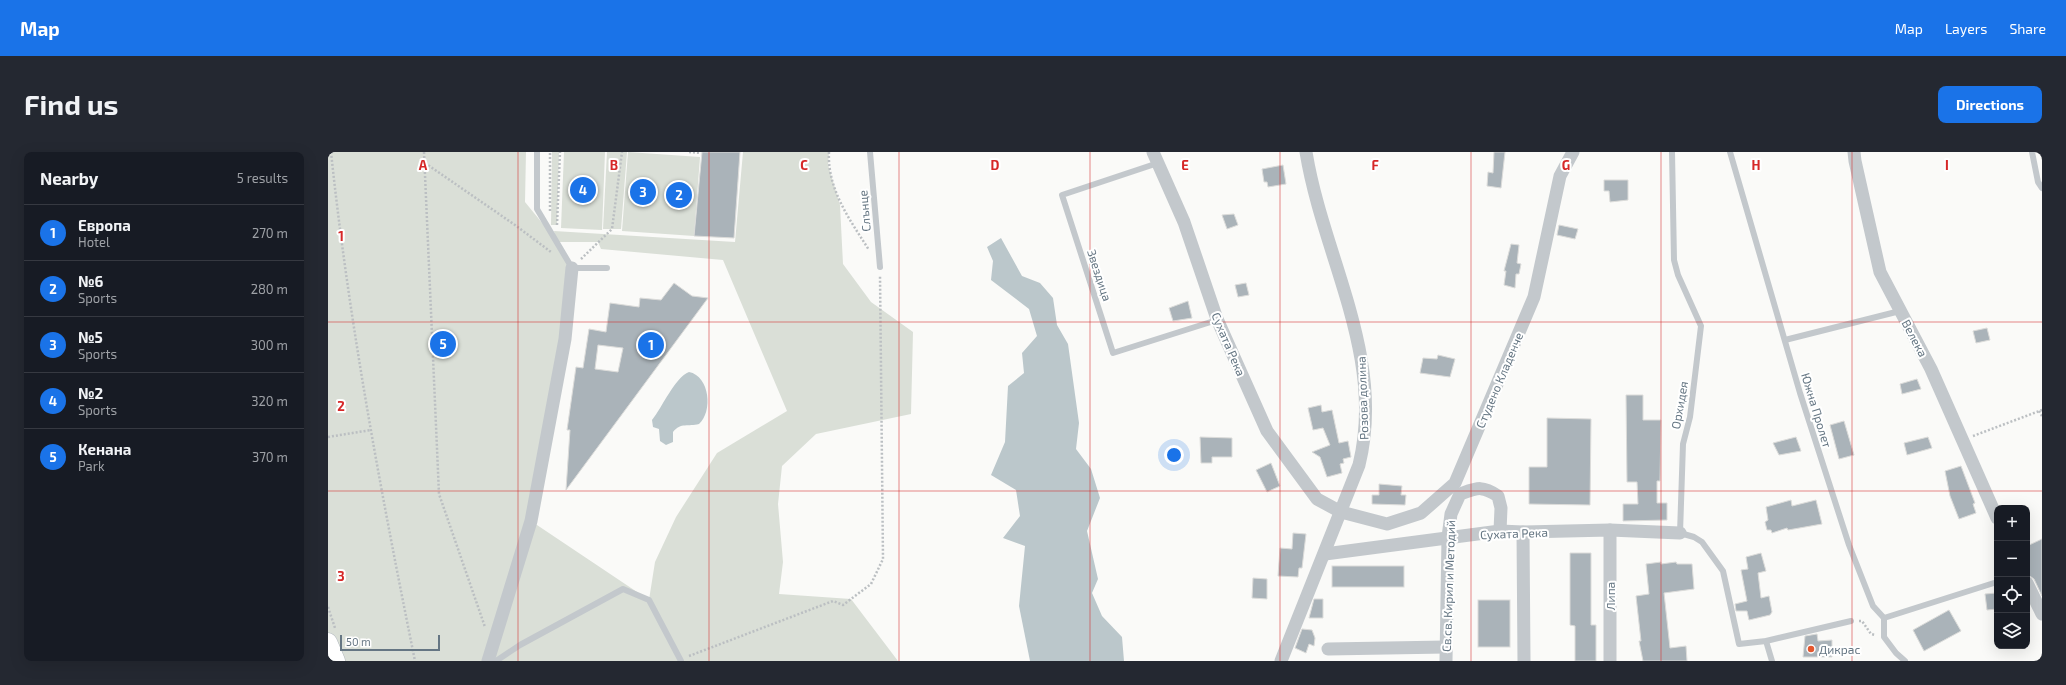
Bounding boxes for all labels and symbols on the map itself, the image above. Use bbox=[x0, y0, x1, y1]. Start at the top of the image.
text: A bbox=[419, 157, 428, 173]
text: B bbox=[610, 157, 618, 173]
text: C bbox=[800, 157, 808, 173]
text: D bbox=[991, 157, 1000, 173]
text: E bbox=[1181, 157, 1189, 173]
text: F bbox=[1371, 157, 1379, 173]
text: G bbox=[1562, 157, 1570, 173]
text: H bbox=[1752, 157, 1761, 173]
text: I bbox=[1945, 157, 1949, 173]
pin: 4 bbox=[570, 175, 596, 205]
pin: 3 bbox=[630, 177, 656, 207]
pin: 2 bbox=[666, 180, 692, 210]
street label: Слънце bbox=[855, 190, 873, 232]
text: 1 bbox=[338, 228, 344, 244]
street label: Звездица bbox=[1085, 247, 1115, 303]
street label: Сухата Река bbox=[1208, 310, 1249, 378]
street label: Велека bbox=[1899, 317, 1931, 359]
pin: 5 bbox=[430, 329, 456, 359]
pin: 1 bbox=[638, 330, 664, 360]
street label: Студено Кладенче bbox=[1473, 330, 1526, 430]
street label: Розова долина bbox=[1354, 356, 1370, 440]
street label: Южна Пролет bbox=[1799, 371, 1835, 449]
street label: Орхидея bbox=[1668, 380, 1690, 430]
text: 2 bbox=[337, 398, 345, 414]
your location bbox=[1164, 445, 1184, 465]
street label: Св.св. Кирил и Методий bbox=[1439, 520, 1457, 652]
street label: Сухата Река bbox=[1480, 525, 1548, 542]
text: 3 bbox=[337, 568, 345, 584]
street label: Липа bbox=[1603, 582, 1617, 610]
scale bar bbox=[340, 633, 440, 652]
place label: Дикрас bbox=[1819, 642, 1860, 656]
marker: Дикрас bbox=[1806, 644, 1816, 654]

